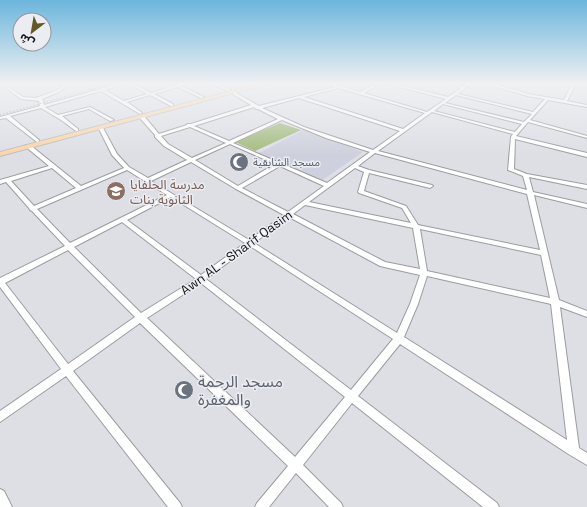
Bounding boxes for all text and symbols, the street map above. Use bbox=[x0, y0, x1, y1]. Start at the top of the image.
north arrow bbox=[12, 12, 52, 52]
text: ش bbox=[17, 31, 37, 50]
mosque icon: مسجد الشايقية bbox=[228, 151, 250, 173]
place label: مسجد الشايقية bbox=[253, 155, 320, 169]
place label: مدرسة الحلفايا الثانوية بنات bbox=[130, 176, 205, 208]
school or university icon: مدرسة الحلفايا الثانوية بنات bbox=[105, 180, 127, 202]
street label: Awn AL - Sharif Qasim bbox=[177, 206, 296, 299]
place label: مسجد الرحمة والمغفرة bbox=[198, 371, 283, 410]
mosque icon: مسجد الرحمة والمغفرة bbox=[173, 379, 195, 401]

